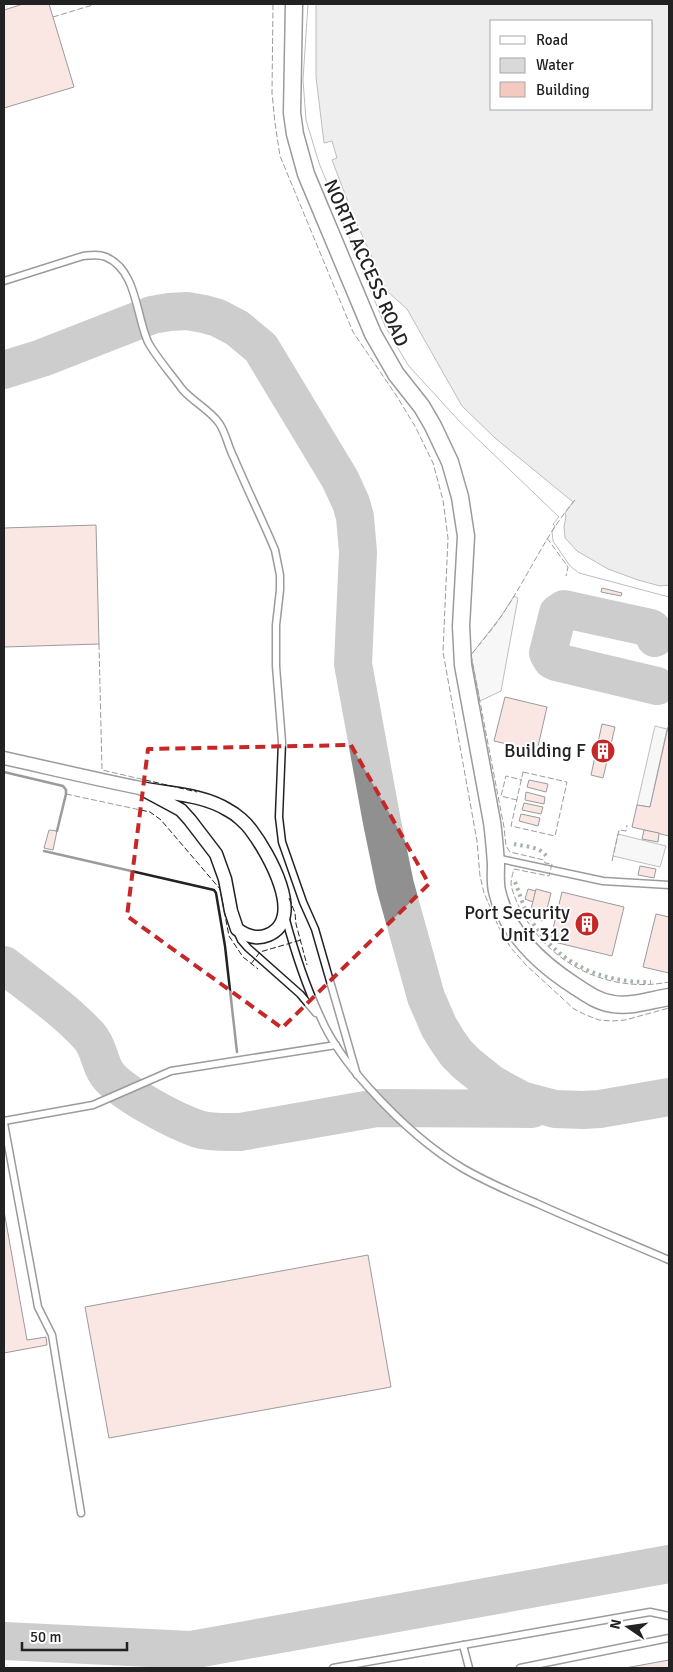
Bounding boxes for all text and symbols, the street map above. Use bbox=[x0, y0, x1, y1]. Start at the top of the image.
legend bbox=[490, 20, 653, 110]
text: Road bbox=[536, 31, 568, 49]
text: Water bbox=[536, 56, 574, 74]
text: Building bbox=[536, 81, 590, 99]
street label: NORTH ACCESS ROAD bbox=[318, 176, 414, 350]
building icon: Building F bbox=[590, 738, 616, 764]
place label: Building F bbox=[504, 739, 586, 763]
place label: Port Security Unit 312 bbox=[464, 901, 570, 947]
building icon: Port Security Unit 312 bbox=[574, 911, 600, 937]
north arrow bbox=[603, 1602, 653, 1652]
text: N bbox=[606, 1618, 625, 1631]
scale bar bbox=[22, 1620, 128, 1652]
text: 50 m bbox=[30, 1628, 61, 1646]

